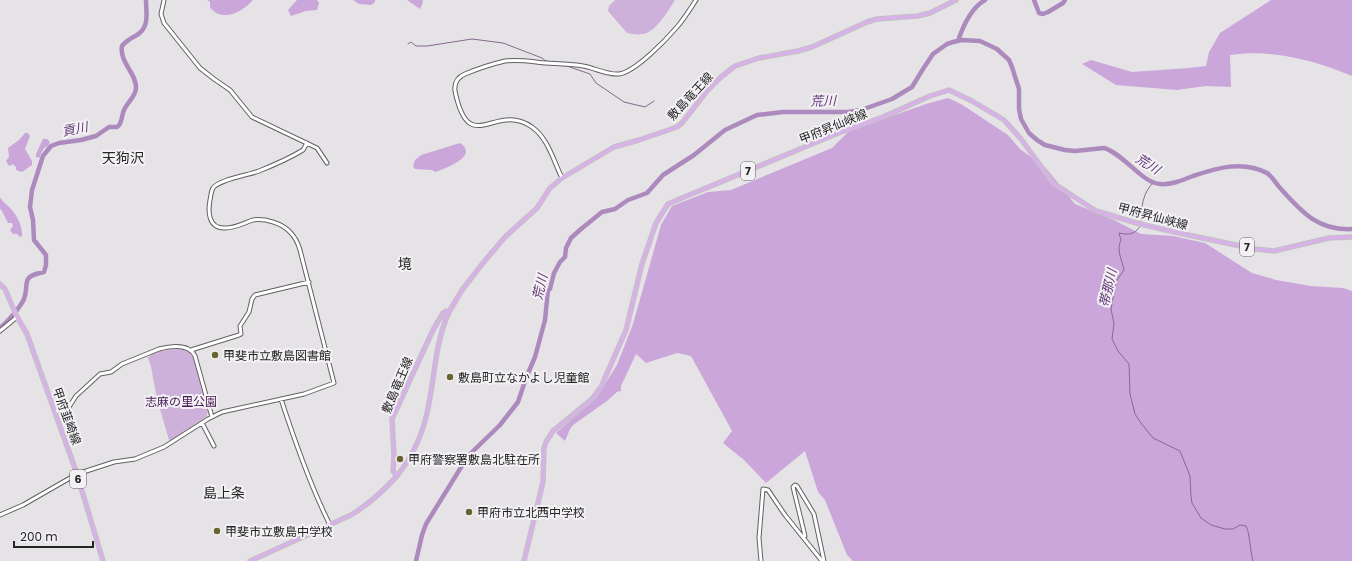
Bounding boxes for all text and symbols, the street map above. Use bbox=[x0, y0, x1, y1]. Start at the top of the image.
street label: 敷島竜王線 bbox=[663, 68, 717, 124]
water label: 荒川 bbox=[810, 91, 838, 111]
street label: 甲府昇仙峡線 bbox=[796, 105, 870, 147]
water label: 貢川 bbox=[60, 117, 92, 141]
district label: 天狗沢 bbox=[102, 148, 144, 168]
water label: 荒川 bbox=[1132, 149, 1166, 180]
road number: 7 bbox=[741, 162, 755, 180]
street label: 甲府昇仙峡線 bbox=[1116, 198, 1190, 234]
road number: 7 bbox=[1240, 238, 1254, 256]
district label: 境 bbox=[398, 254, 412, 274]
water label: 帯那川 bbox=[1094, 265, 1122, 309]
water label: 荒川 bbox=[528, 270, 553, 302]
place label: 甲斐市立敷島図書館 bbox=[223, 347, 331, 364]
marker: 甲斐市立敷島図書館 bbox=[210, 350, 220, 360]
street label: 敷島竜王線 bbox=[377, 354, 417, 416]
place label: 敷島町立なかよし児童館 bbox=[458, 369, 589, 386]
marker: 敷島町立なかよし児童館 bbox=[445, 372, 455, 382]
street label: 甲府韮崎線 bbox=[49, 385, 85, 447]
park label: 志麻の里公園 bbox=[145, 393, 217, 410]
place label: 甲府警察署敷島北駐在所 bbox=[408, 451, 540, 468]
marker: 甲府警察署敷島北駐在所 bbox=[395, 454, 405, 464]
road number: 6 bbox=[70, 470, 86, 488]
district label: 島上条 bbox=[203, 483, 245, 503]
place label: 甲府市立北西中学校 bbox=[477, 504, 585, 521]
marker: 甲府市立北西中学校 bbox=[464, 507, 474, 517]
scale bar bbox=[14, 523, 93, 549]
place label: 甲斐市立敷島中学校 bbox=[225, 523, 333, 540]
marker: 甲斐市立敷島中学校 bbox=[212, 526, 222, 536]
text: 200 m bbox=[20, 528, 58, 545]

